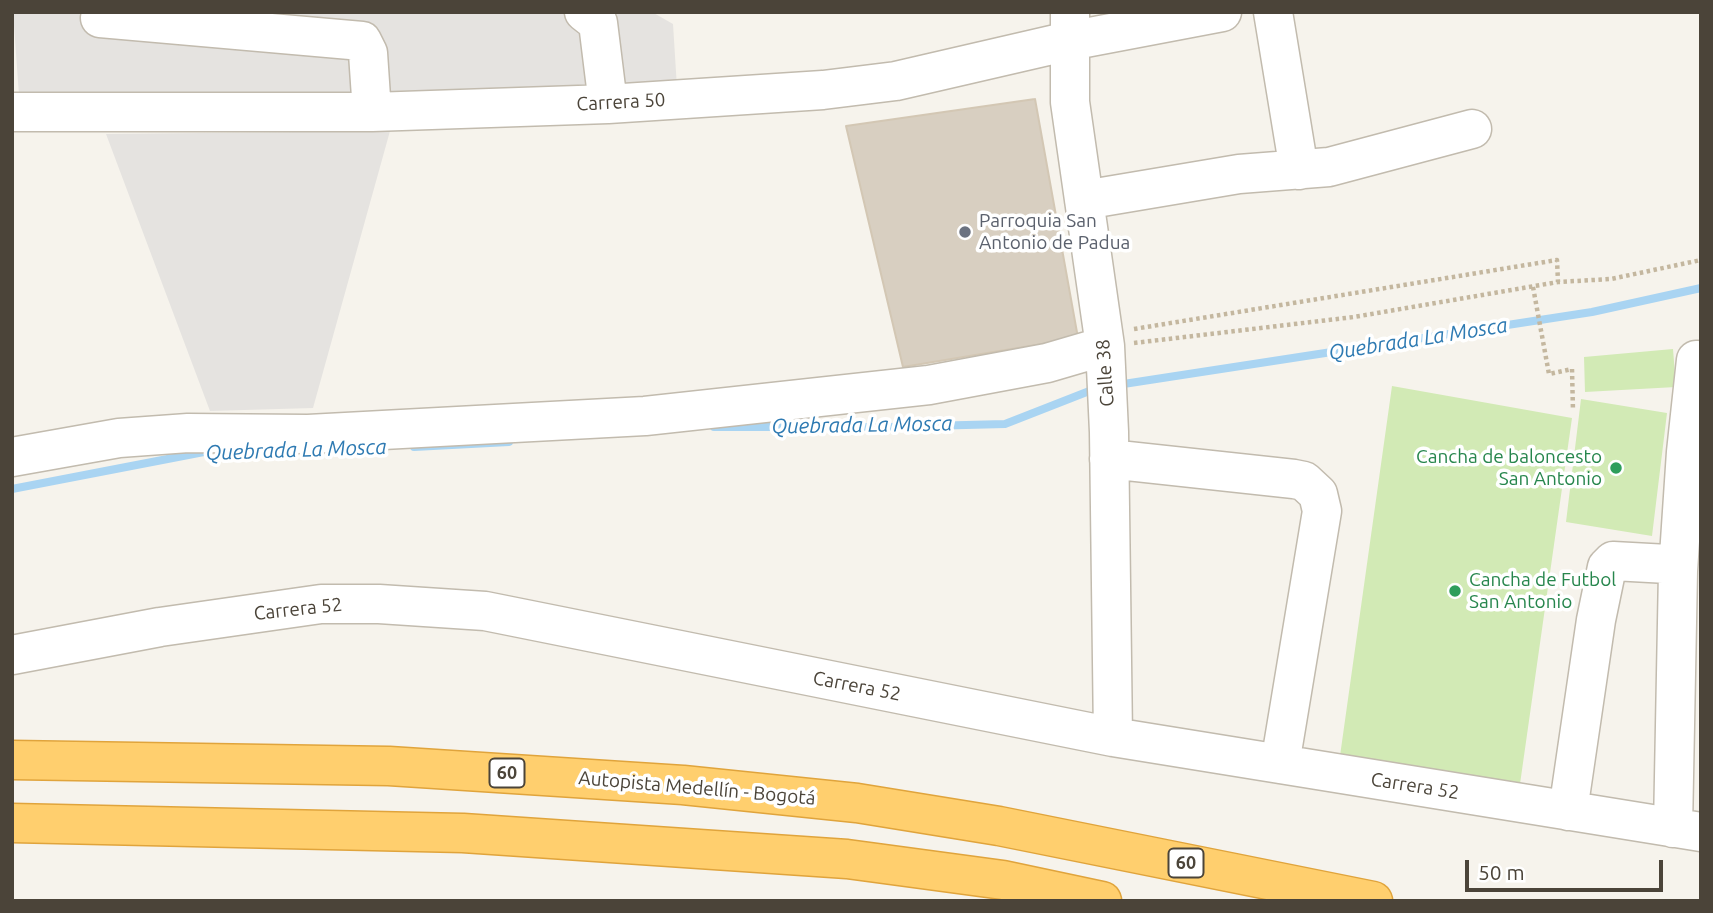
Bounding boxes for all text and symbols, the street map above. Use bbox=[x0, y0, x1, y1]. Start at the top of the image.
street label: Carrera 50 bbox=[576, 88, 666, 116]
place label: Parroquia San Antonio de Padua bbox=[979, 210, 1130, 254]
marker: Parroquia San Antonio de Padua bbox=[957, 224, 973, 240]
water label: Quebrada La Mosca bbox=[1327, 312, 1509, 366]
street label: Calle 38 bbox=[1091, 338, 1119, 408]
water label: Quebrada La Mosca bbox=[771, 411, 953, 439]
water label: Quebrada La Mosca bbox=[205, 434, 387, 466]
place label: Cancha de baloncesto San Antonio bbox=[1416, 446, 1602, 490]
marker: Cancha de baloncesto San Antonio bbox=[1608, 460, 1624, 476]
place label: Cancha de Futbol San Antonio bbox=[1469, 569, 1616, 613]
marker: Cancha de Futbol San Antonio bbox=[1447, 583, 1463, 599]
street label: Carrera 52 bbox=[253, 593, 343, 625]
street label: Carrera 52 bbox=[811, 666, 903, 706]
road number: 60 bbox=[490, 758, 524, 788]
street label: Autopista Medellín - Bogotá bbox=[578, 766, 816, 810]
street label: Carrera 52 bbox=[1369, 768, 1461, 804]
scale bar bbox=[1468, 846, 1666, 890]
road number: 60 bbox=[1168, 848, 1204, 878]
text: 50 m bbox=[1478, 860, 1525, 884]

